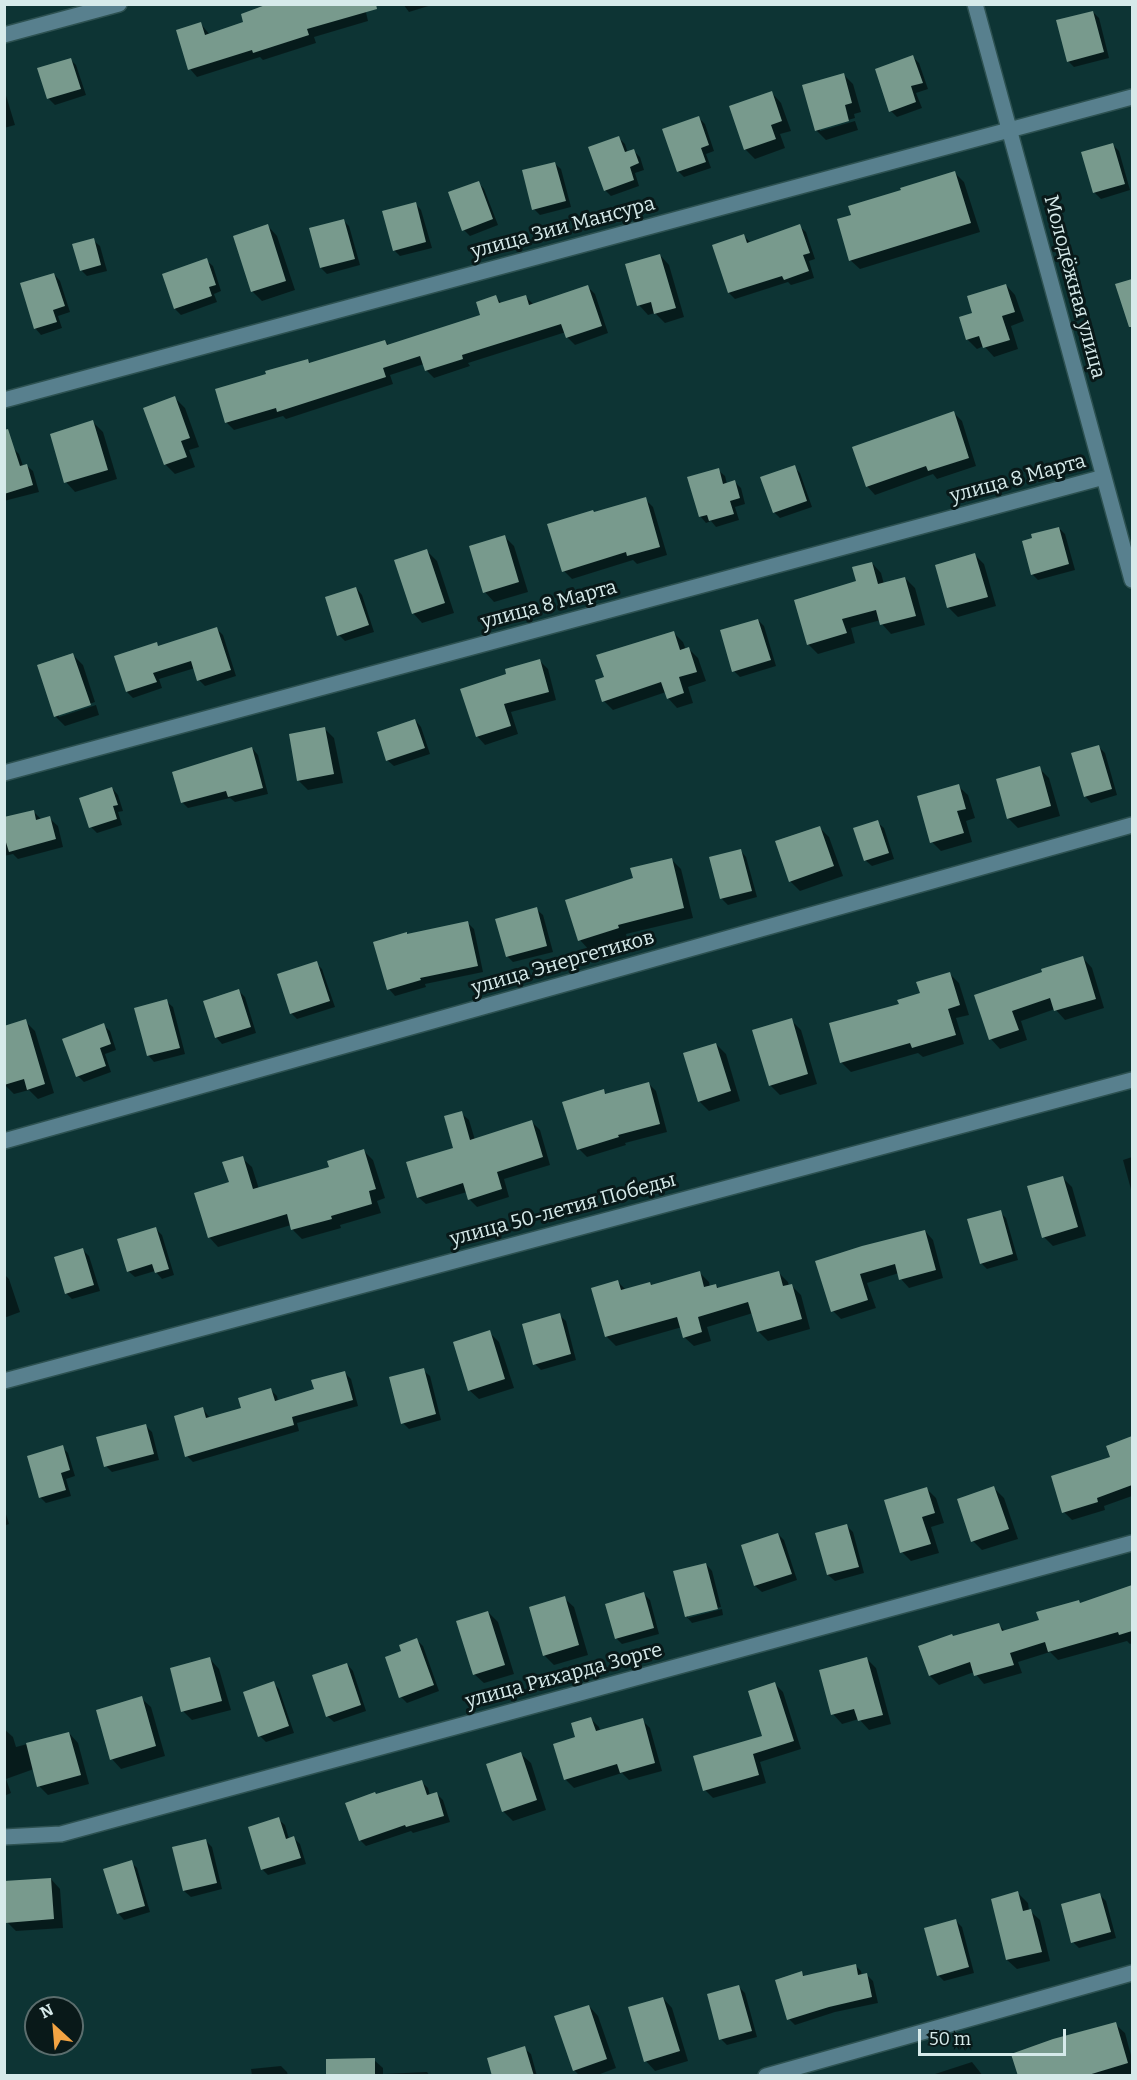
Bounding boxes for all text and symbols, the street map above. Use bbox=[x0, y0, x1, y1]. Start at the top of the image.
street label: улица Зии Мансура bbox=[468, 192, 658, 264]
street label: Молодёжная улица bbox=[1038, 193, 1110, 381]
street label: улица 8 Марта bbox=[947, 449, 1089, 509]
street label: улица 8 Марта bbox=[478, 575, 620, 635]
street label: улица Энергетиков bbox=[469, 925, 657, 1001]
street label: улица 50-летия Победы bbox=[447, 1168, 679, 1252]
street label: улица Рихарда Зорге bbox=[463, 1638, 665, 1714]
north arrow bbox=[24, 1996, 84, 2056]
text: N bbox=[37, 2000, 56, 2022]
scale bar bbox=[921, 2017, 1070, 2055]
text: 50 m bbox=[929, 2028, 971, 2050]

